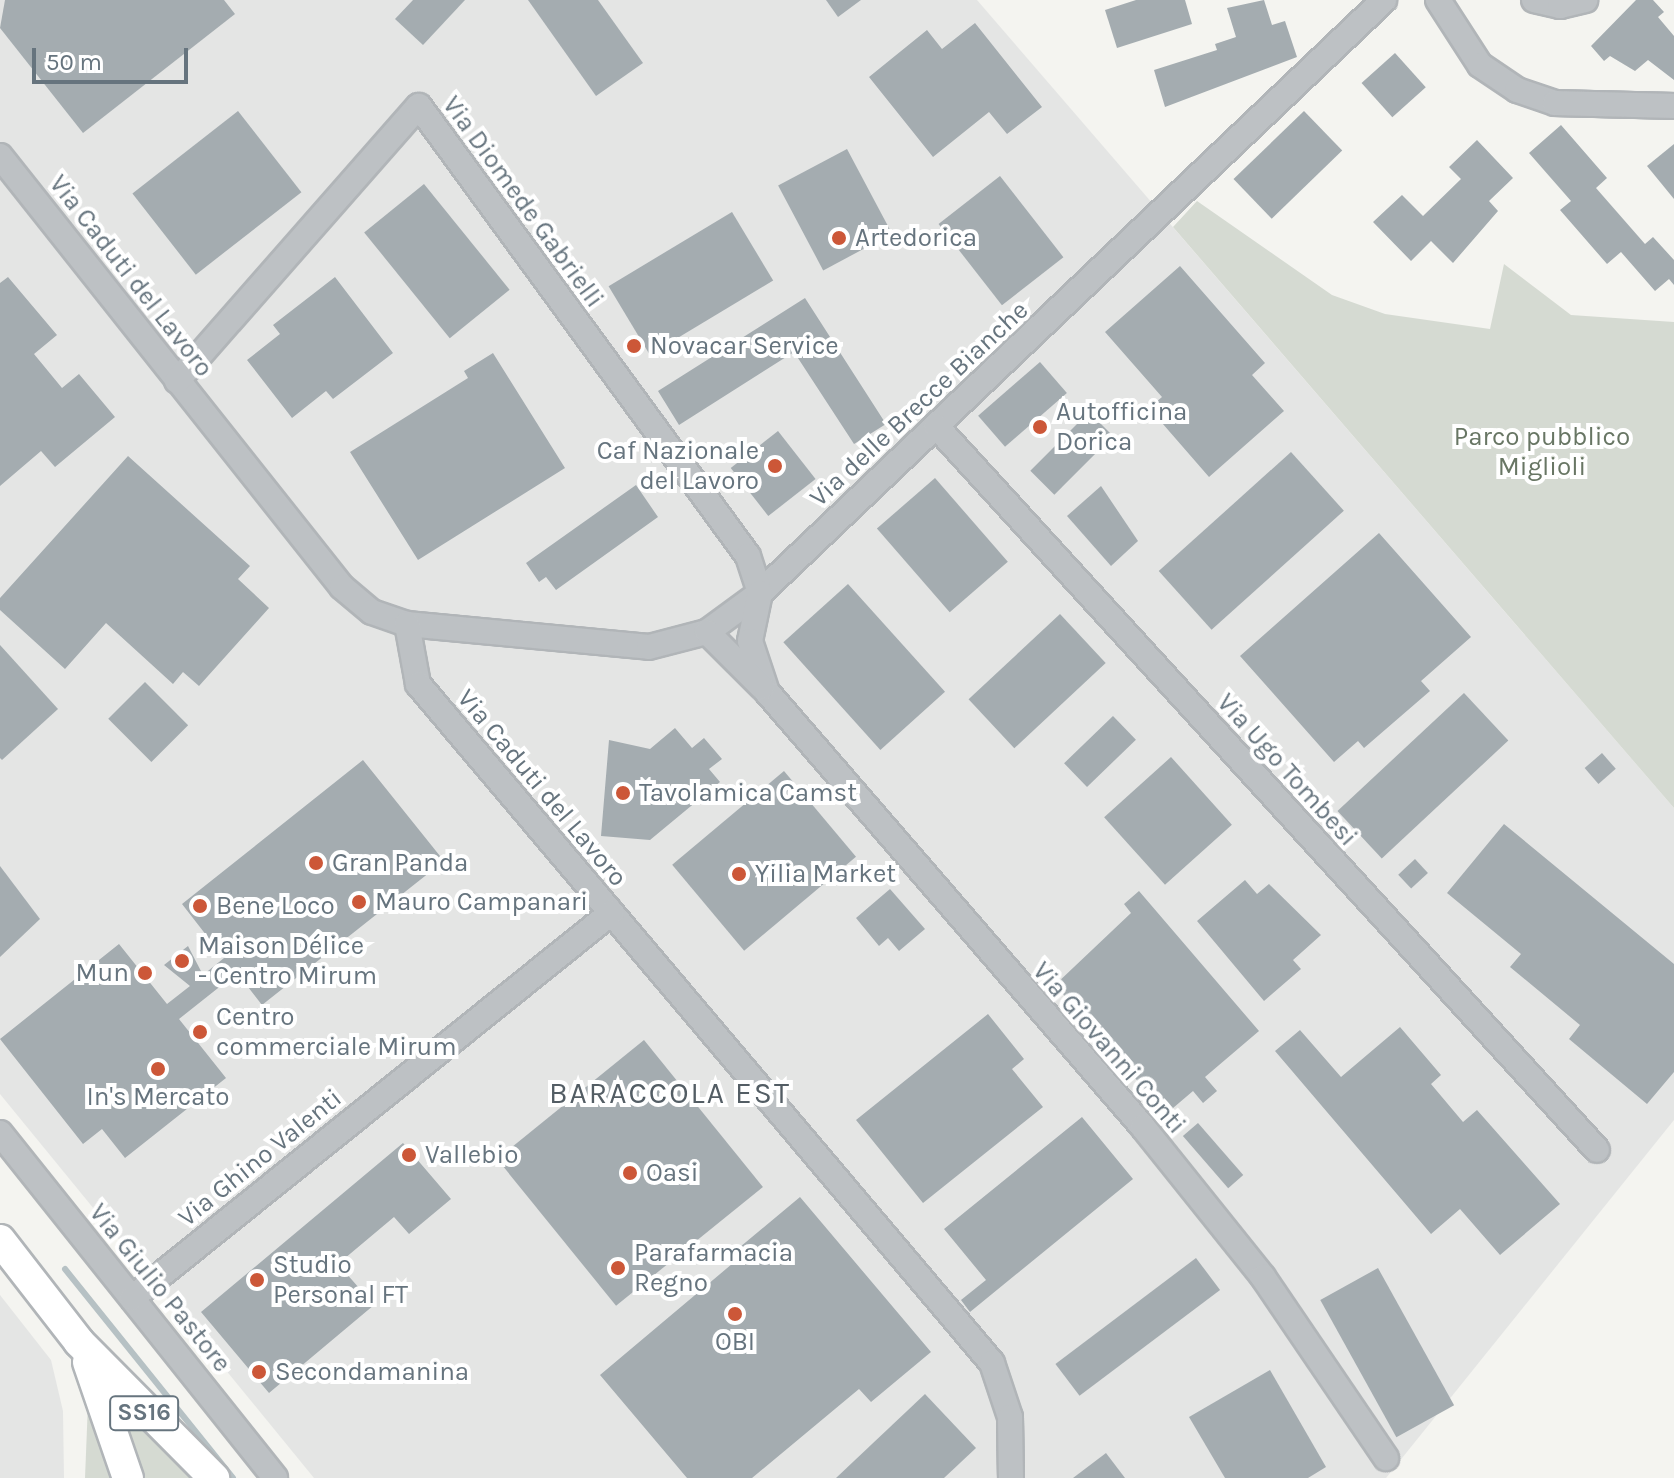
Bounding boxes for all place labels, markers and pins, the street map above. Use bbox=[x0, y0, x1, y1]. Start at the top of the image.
place label: Artedorica bbox=[855, 222, 977, 254]
marker: Artedorica bbox=[830, 229, 848, 247]
place label: Novacar Service bbox=[650, 330, 839, 362]
marker: Novacar Service bbox=[625, 337, 643, 355]
place label: Autofficina Dorica bbox=[1056, 396, 1187, 458]
marker: Autofficina Dorica bbox=[1031, 418, 1049, 436]
place label: Caf Nazionale del Lavoro bbox=[597, 435, 759, 496]
marker: Caf Nazionale del Lavoro bbox=[766, 457, 784, 475]
place label: Tavolamica Camst bbox=[639, 777, 857, 809]
marker: Tavolamica Camst bbox=[614, 784, 632, 802]
place label: Gran Panda bbox=[332, 847, 468, 879]
marker: Gran Panda bbox=[307, 854, 325, 872]
place label: Yilia Market bbox=[755, 858, 896, 890]
marker: Yilia Market bbox=[730, 865, 748, 883]
place label: Mauro Campanari bbox=[375, 886, 588, 918]
place label: Bene Loco bbox=[216, 890, 335, 922]
marker: Mauro Campanari bbox=[350, 893, 368, 911]
marker: Bene Loco bbox=[191, 897, 209, 915]
place label: Maison Délice - Centro Mirum bbox=[198, 930, 377, 992]
marker: Maison Délice - Centro Mirum bbox=[173, 952, 191, 970]
place label: Mun bbox=[76, 957, 129, 989]
marker: Mun bbox=[136, 964, 154, 982]
place label: Centro commerciale Mirum bbox=[216, 1001, 457, 1062]
marker: Centro commerciale Mirum bbox=[191, 1023, 209, 1041]
marker: In's Mercato bbox=[149, 1060, 167, 1078]
place label: In's Mercato bbox=[87, 1081, 229, 1113]
place label: Vallebio bbox=[425, 1139, 518, 1171]
marker: Vallebio bbox=[400, 1146, 418, 1164]
place label: Oasi bbox=[646, 1157, 699, 1189]
marker: Oasi bbox=[621, 1164, 639, 1182]
place label: Parafarmacia Regno bbox=[634, 1237, 793, 1298]
place label: Studio Personal FT bbox=[273, 1249, 408, 1310]
marker: Parafarmacia Regno bbox=[609, 1259, 627, 1277]
marker: Studio Personal FT bbox=[248, 1271, 266, 1289]
marker: OBI bbox=[726, 1305, 744, 1323]
place label: OBI bbox=[715, 1326, 755, 1358]
place label: Secondamanina bbox=[275, 1356, 469, 1388]
marker: Secondamanina bbox=[250, 1363, 268, 1381]

